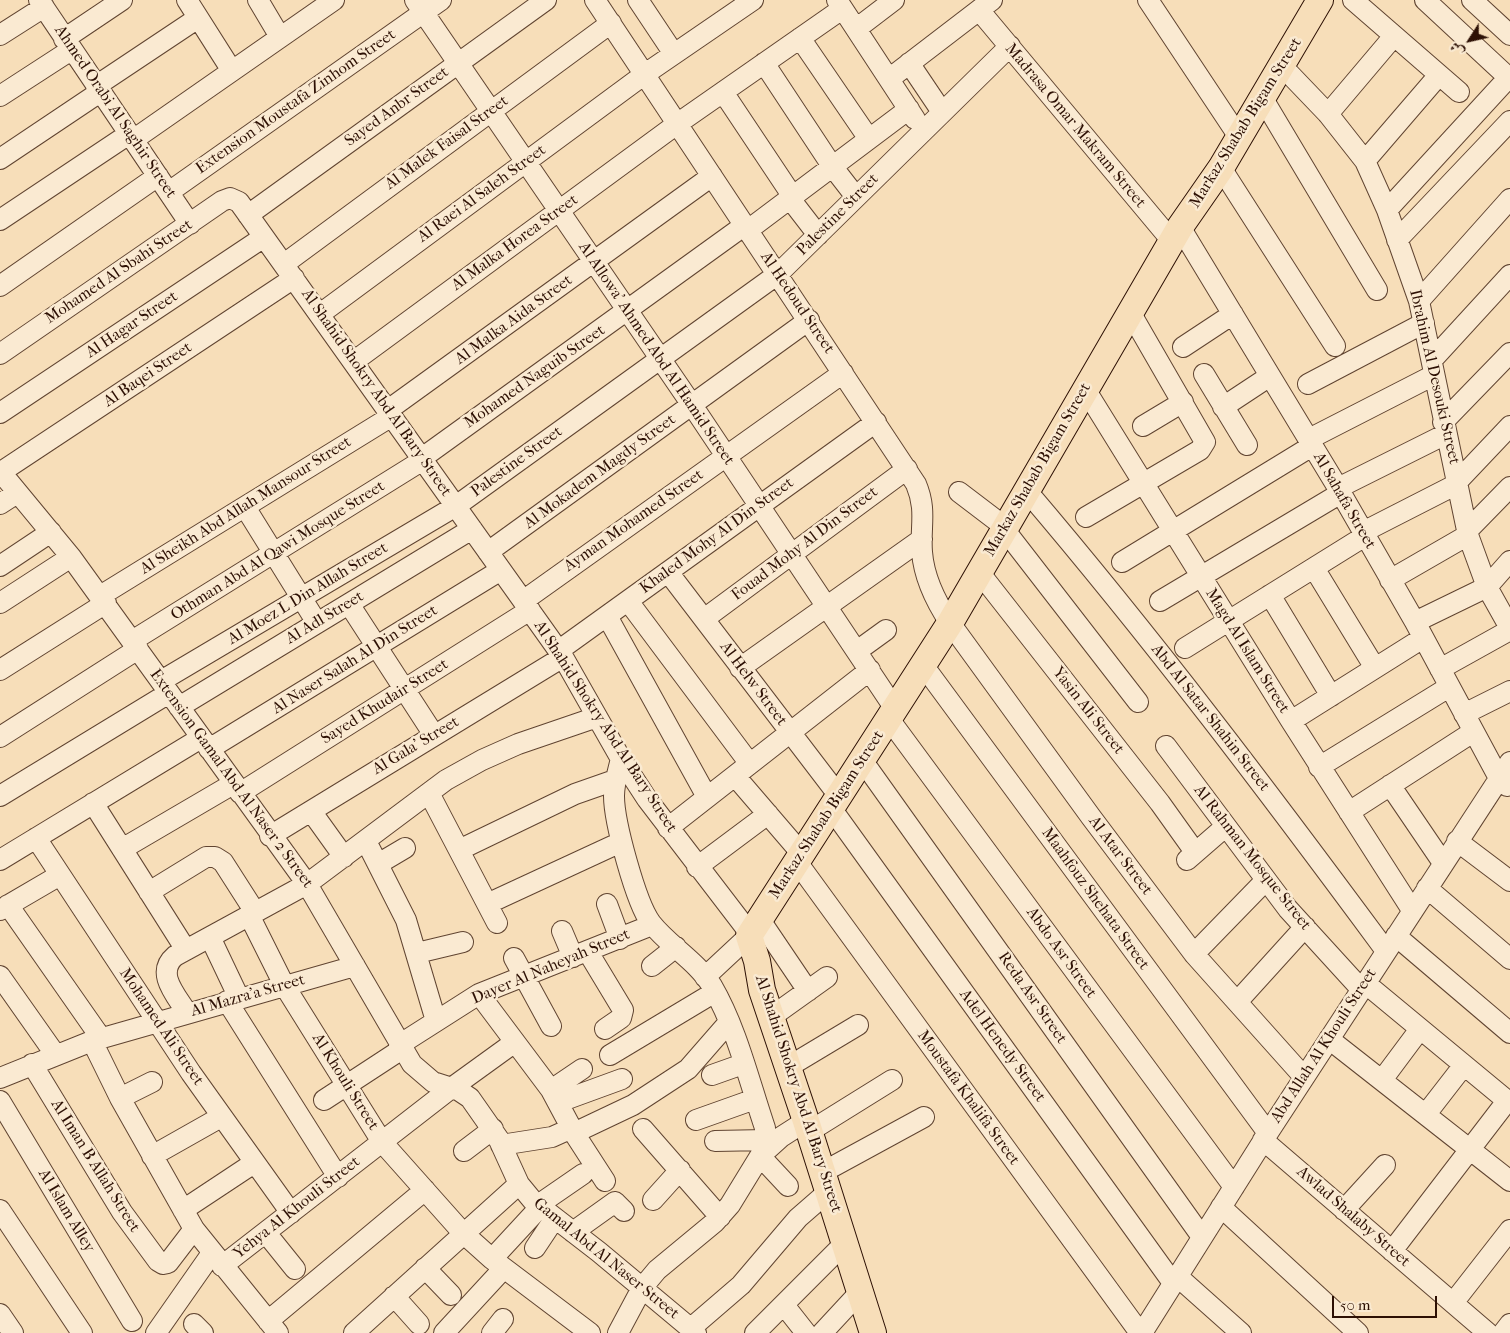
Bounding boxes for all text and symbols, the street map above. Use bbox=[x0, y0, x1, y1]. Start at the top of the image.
north arrow bbox=[1445, 15, 1495, 65]
street label: Ahmed Orabi Al Saghir Street bbox=[50, 22, 180, 202]
street label: Extension Moustafa Zinhom Street bbox=[192, 25, 400, 179]
street label: Markaz Shabab Bigam Street bbox=[1186, 34, 1306, 212]
text: ش bbox=[1446, 38, 1468, 59]
street label: Madrasa Omar Makram Street bbox=[1001, 40, 1149, 212]
street label: Sayed Anbr Street bbox=[341, 63, 453, 151]
street label: Al Malek Faisal Street bbox=[381, 92, 513, 194]
street label: Al Raei Al Saleh Street bbox=[414, 141, 550, 247]
street label: Palestine Street bbox=[793, 170, 883, 260]
street label: Al Malka Horea Street bbox=[448, 191, 582, 295]
street label: Mohamed Al Sbahi Street bbox=[42, 215, 196, 329]
street label: Al Allowa' Ahmed Abd Al Hamid Street bbox=[574, 239, 738, 469]
street label: Al Hedoud Street bbox=[756, 248, 838, 358]
street label: Al Malka Aida Street bbox=[452, 271, 576, 369]
street label: Al Shahid Shokry Abd Al Bary Street bbox=[297, 286, 455, 500]
street label: Al Hagar Street bbox=[82, 287, 182, 363]
street label: Ibrahim Al Desouki Street bbox=[1405, 288, 1463, 466]
street label: Mohamed Naguib Street bbox=[461, 321, 609, 433]
street label: Al Baqei Street bbox=[100, 338, 196, 412]
street label: Markaz Shabab Bigam Street bbox=[980, 380, 1096, 560]
street label: Al Mokadem Magdy Street bbox=[520, 411, 680, 533]
street label: Palestine Street bbox=[468, 422, 566, 502]
street label: Al Sheikh Abd Allah Mansour Street bbox=[137, 433, 355, 579]
street label: Al Sahafa Street bbox=[1309, 449, 1379, 553]
street label: Ayman Mohamed Street bbox=[561, 466, 707, 576]
street label: Khaled Mohy Al Din Street bbox=[636, 474, 798, 598]
street label: Othman Abd Al Qawi Mosque Street bbox=[167, 477, 389, 625]
street label: Fouad Mohy Al Din Street bbox=[728, 483, 882, 605]
street label: Al Moez L Din Allah Street bbox=[225, 539, 391, 649]
street label: Magd Al Islam Street bbox=[1201, 585, 1293, 717]
street label: Al Adl Street bbox=[283, 587, 367, 649]
street label: Al Naser Salah Al Din Street bbox=[269, 601, 441, 719]
street label: Al Shahid Shokry Abd Al Bary Street bbox=[529, 617, 681, 837]
street label: Al Helw Street bbox=[715, 638, 791, 730]
street label: Abd Al Satar Shahin Street bbox=[1147, 641, 1273, 795]
street label: Sayed Khudair Street bbox=[318, 655, 452, 749]
street label: Yasin Ali Street bbox=[1048, 664, 1128, 758]
street label: Extension Gamal Abd Al Naser 2 Street bbox=[145, 666, 317, 892]
street label: Al Gala' Street bbox=[369, 713, 463, 779]
street label: Markaz Shabab Bigam Street bbox=[765, 727, 889, 903]
street label: Al Rahman Mosque Street bbox=[1189, 781, 1315, 935]
street label: Al Atar Street bbox=[1084, 813, 1156, 899]
street label: Maahfouz Shehata Street bbox=[1037, 824, 1153, 974]
street label: Abdo Asr Street bbox=[1022, 904, 1100, 1002]
street label: Dayer Al Naheyah Street bbox=[469, 925, 633, 1009]
street label: Reda Asr Street bbox=[993, 948, 1071, 1048]
street label: Mohamed Ali Street bbox=[115, 965, 207, 1089]
street label: Abd Allah Al Khouli Street bbox=[1267, 965, 1381, 1127]
street label: Al Mazra'a Street bbox=[189, 971, 307, 1021]
street label: Al Shahid Shokry Abd Al Bary Street bbox=[750, 973, 846, 1215]
street label: Adel Henedy Street bbox=[955, 986, 1049, 1106]
street label: Moustafa Khalifa Street bbox=[913, 1027, 1023, 1169]
street label: Al Khouli Street bbox=[308, 1030, 382, 1134]
street label: Al Iman B Allah Street bbox=[46, 1096, 144, 1236]
street label: Yehya Al Khouli Street bbox=[230, 1153, 364, 1263]
street label: Awlad Shalaby Street bbox=[1292, 1162, 1414, 1272]
street label: Al Islam Alley bbox=[34, 1166, 98, 1256]
street label: Gamal Abd Al Naser Street bbox=[529, 1194, 683, 1324]
scale bar bbox=[1335, 1286, 1440, 1318]
text: 50 m bbox=[1340, 1296, 1370, 1314]

